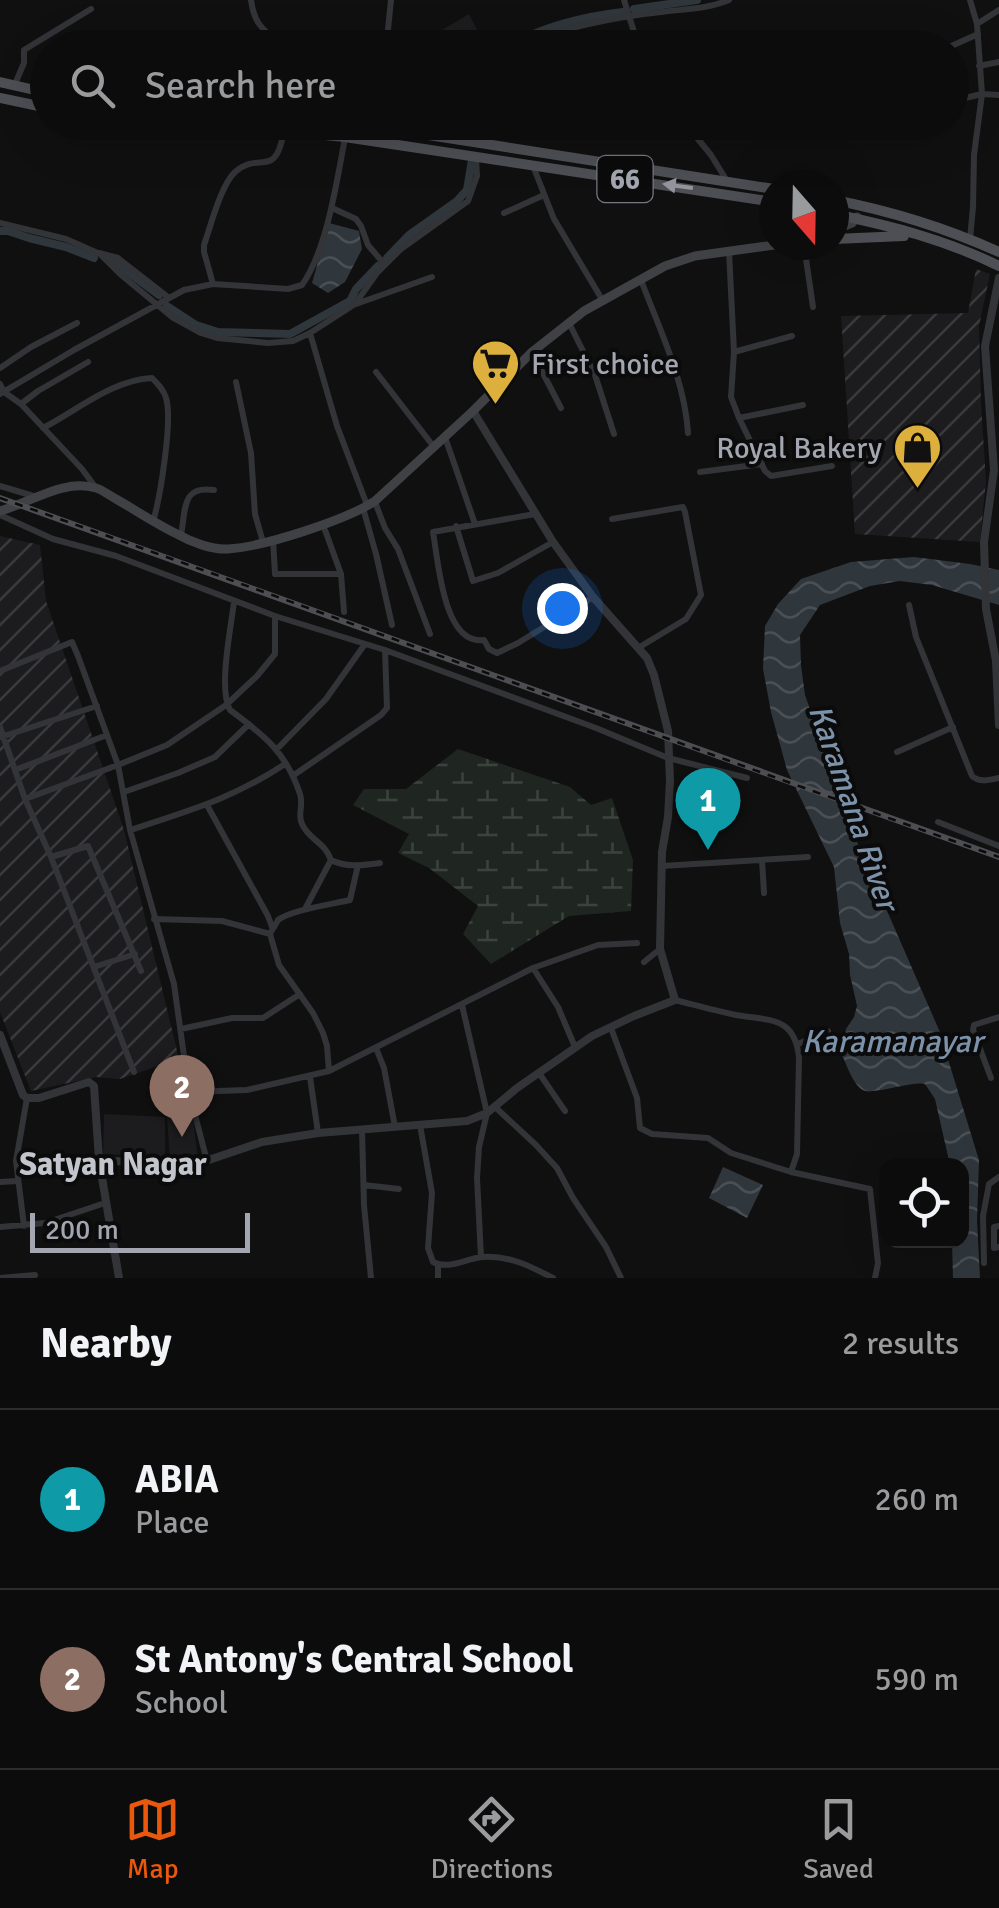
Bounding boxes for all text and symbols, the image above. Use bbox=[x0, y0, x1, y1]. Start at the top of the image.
search box bbox=[30, 30, 969, 140]
icon: search bbox=[65, 58, 120, 113]
text: Search here bbox=[145, 62, 337, 109]
road number: 66 bbox=[598, 156, 652, 202]
north arrow bbox=[759, 170, 849, 260]
one-way arrow bbox=[661, 178, 693, 194]
supermarket icon: First choice bbox=[470, 338, 522, 406]
place label: First choice bbox=[531, 346, 679, 383]
shop icon: Royal Bakery bbox=[891, 422, 943, 490]
place label: Royal Bakery bbox=[716, 430, 882, 467]
your location bbox=[537, 583, 588, 634]
water label: Karamana River bbox=[800, 699, 908, 919]
pin: 1 bbox=[676, 768, 740, 850]
water label: Karamanayar bbox=[802, 1022, 987, 1061]
pin: 2 bbox=[150, 1054, 214, 1137]
district label: Satyan Nagar bbox=[19, 1145, 207, 1184]
map controls bbox=[879, 1158, 969, 1248]
button: locate bbox=[879, 1158, 969, 1248]
scale bar bbox=[30, 1208, 250, 1252]
text: 200 m bbox=[45, 1213, 119, 1247]
text: Nearby bbox=[40, 1318, 172, 1369]
text: 2 results bbox=[842, 1324, 959, 1363]
text: ABIA bbox=[135, 1456, 219, 1503]
text: 1 bbox=[64, 1480, 81, 1519]
text: 260 m bbox=[875, 1480, 959, 1519]
text: Place bbox=[135, 1503, 210, 1542]
text: St Antony's Central School bbox=[135, 1636, 573, 1683]
text: 2 bbox=[64, 1660, 81, 1699]
text: 590 m bbox=[875, 1660, 959, 1699]
text: School bbox=[135, 1683, 228, 1722]
tab: Map bbox=[125, 1792, 180, 1886]
tab: Directions bbox=[431, 1792, 553, 1886]
tab: Saved bbox=[803, 1792, 874, 1886]

